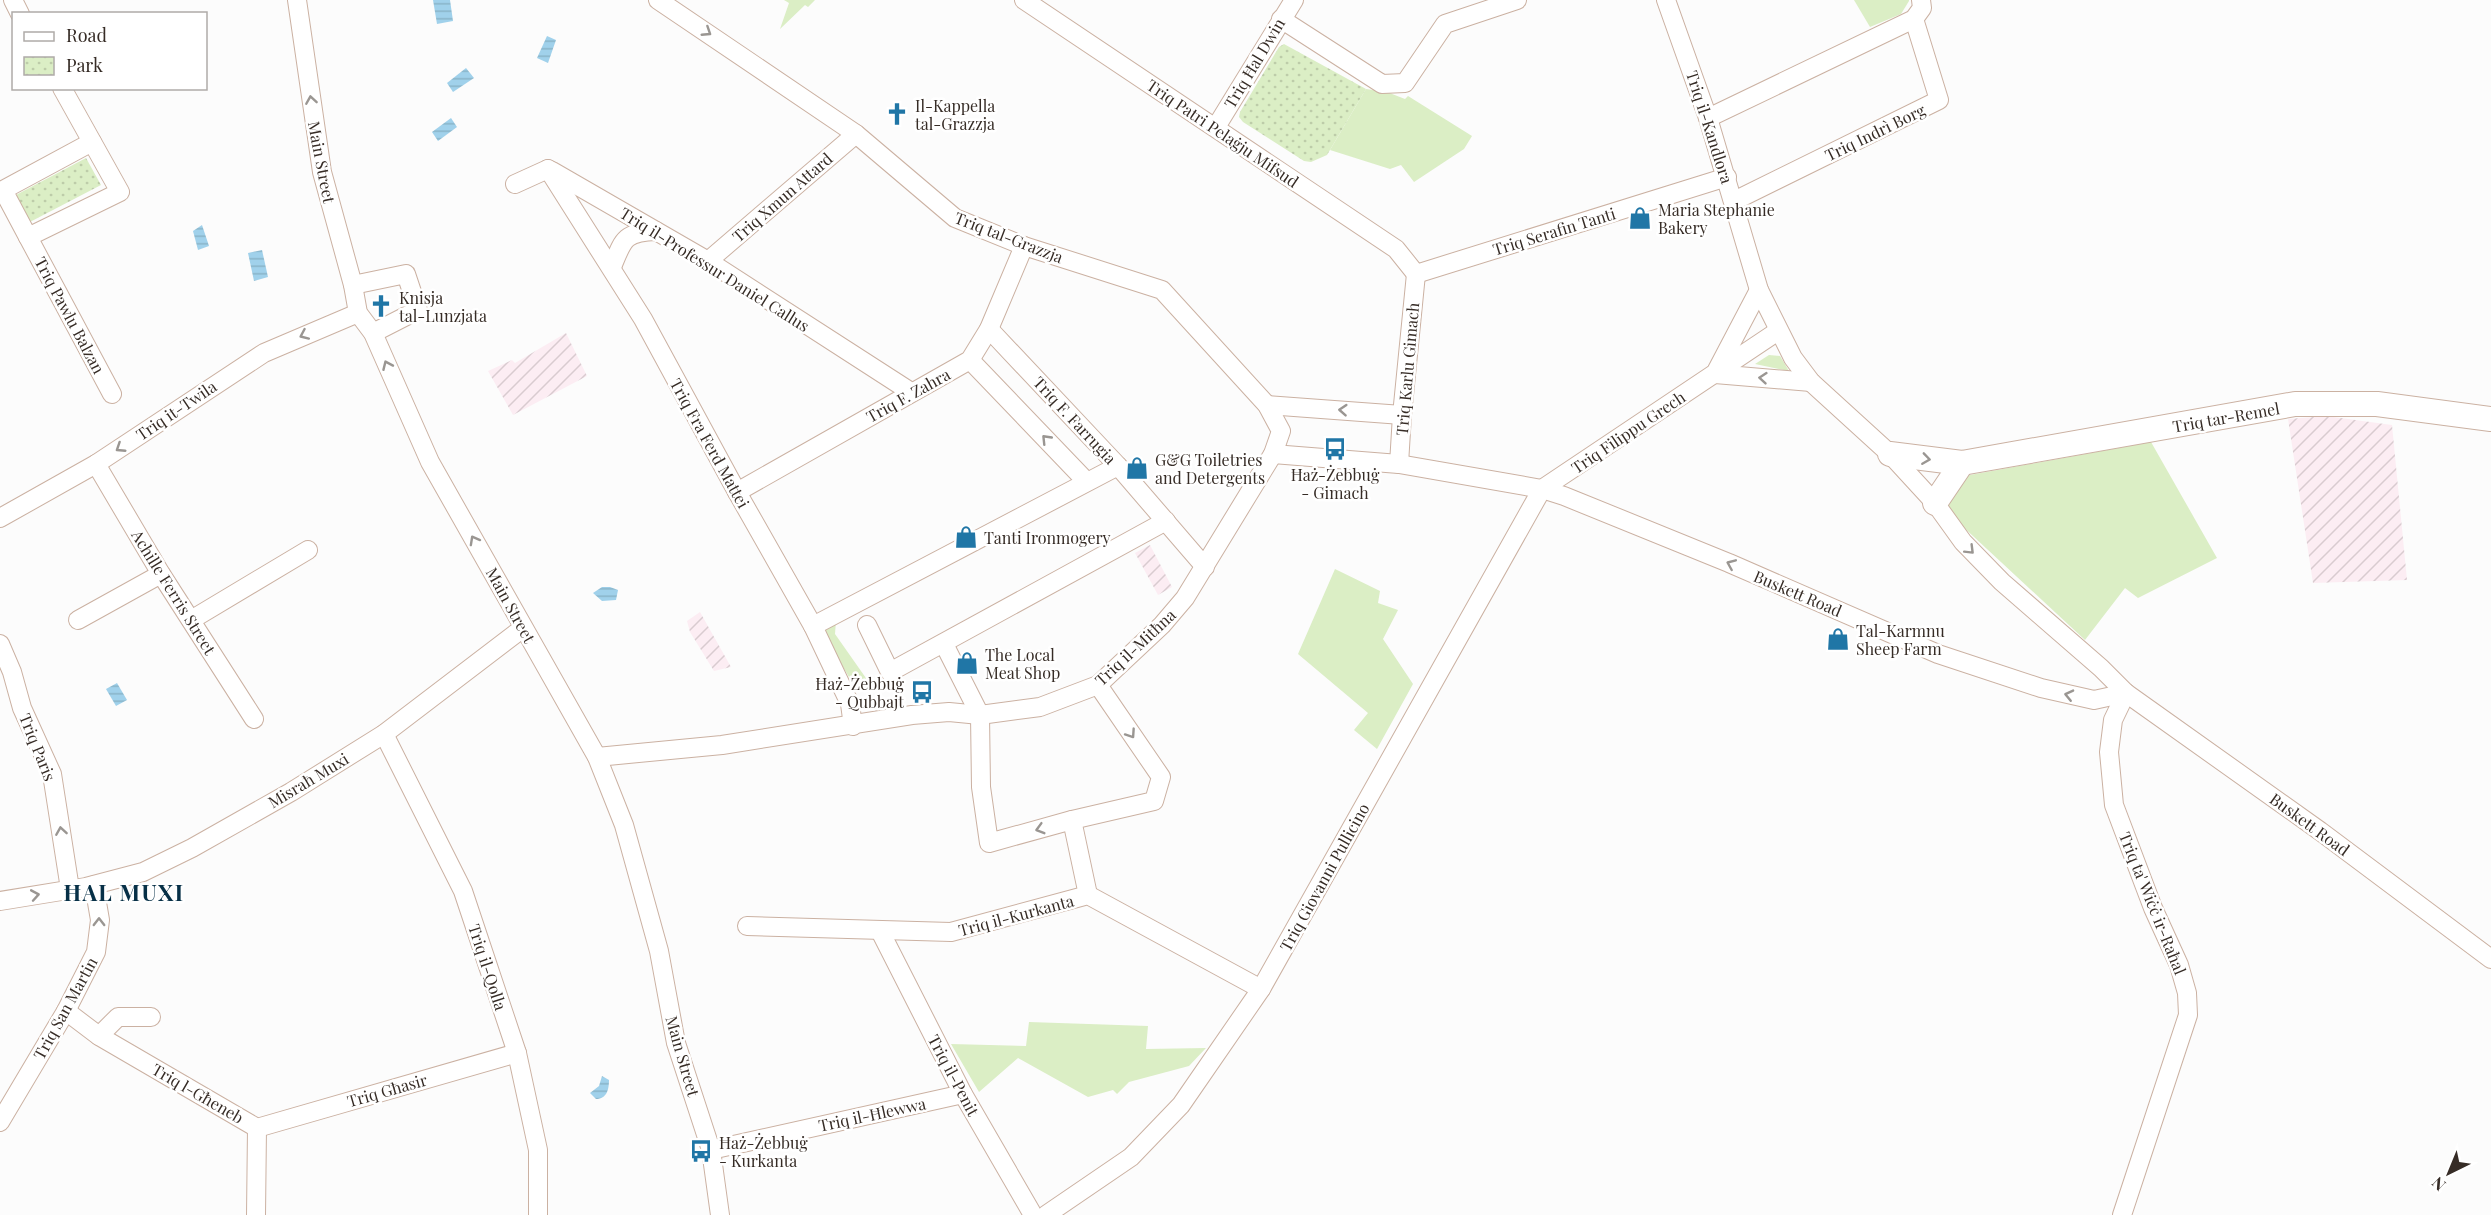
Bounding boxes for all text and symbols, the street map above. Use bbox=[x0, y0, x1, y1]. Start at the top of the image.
legend bbox=[12, 12, 207, 90]
street label: Triq Ħal Dwin bbox=[1219, 14, 1289, 112]
text: Road bbox=[66, 23, 107, 47]
one-way arrow bbox=[700, 25, 711, 36]
text: Park bbox=[66, 53, 103, 77]
street label: Triq il-Kandlora bbox=[1682, 68, 1738, 186]
street label: Triq Patri Pelaġju Mifsud bbox=[1143, 74, 1303, 192]
one-way arrow bbox=[305, 95, 317, 105]
place label: Il-Kappella tal-Grazzja bbox=[915, 95, 995, 134]
street label: Triq Indrì Borg bbox=[1821, 98, 1929, 165]
church icon: Il-Kappella tal-Grazzja bbox=[884, 101, 910, 127]
street label: Main Street bbox=[304, 119, 340, 205]
street label: Triq Xmun Attard bbox=[728, 148, 836, 246]
place label: Maria Stephanie Bakery bbox=[1658, 199, 1775, 238]
street label: Triq il-Professur Daniel Callus bbox=[616, 202, 814, 336]
street label: Triq Serafin Tanti bbox=[1490, 202, 1618, 260]
shop icon: Maria Stephanie Bakery bbox=[1627, 205, 1653, 231]
street label: Triq tal-Grazzja bbox=[952, 207, 1066, 267]
street label: Triq Pawlu Balzan bbox=[30, 253, 110, 377]
place label: Knisja tal-Lunzjata bbox=[399, 287, 487, 326]
church icon: Knisja tal-Lunzjata bbox=[368, 293, 394, 319]
street label: Triq Karlu Gimach bbox=[1391, 301, 1423, 436]
one-way arrow bbox=[299, 328, 310, 340]
one-way arrow bbox=[383, 361, 395, 372]
street label: Triq F. Zahra bbox=[862, 363, 954, 427]
street label: Triq F. Farrugia bbox=[1029, 372, 1121, 468]
one-way arrow bbox=[1758, 372, 1767, 385]
street label: Triq it-Twila bbox=[132, 375, 220, 445]
street label: Triq Fra Ferd Mattei bbox=[666, 375, 754, 512]
street label: Triq Filippu Grech bbox=[1567, 386, 1689, 478]
street label: Triq tar-Remel bbox=[2171, 397, 2282, 437]
one-way arrow bbox=[1339, 404, 1348, 417]
one-way arrow bbox=[1042, 435, 1053, 446]
bus stop icon: Ħaż-Żebbuġ - Gimach bbox=[1322, 436, 1348, 462]
one-way arrow bbox=[116, 441, 127, 452]
place label: G&G Toiletries and Detergents bbox=[1155, 449, 1265, 488]
one-way arrow bbox=[1921, 452, 1931, 464]
shop icon: G&G Toiletries and Detergents bbox=[1124, 455, 1150, 481]
place label: Ħaż-Żebbuġ - Gimach bbox=[1291, 464, 1380, 503]
shop icon: Tanti Ironmogery bbox=[953, 524, 979, 550]
street label: Achille Ferris Street bbox=[127, 525, 221, 658]
place label: Tanti Ironmogery bbox=[984, 527, 1111, 548]
one-way arrow bbox=[470, 536, 481, 546]
one-way arrow bbox=[1963, 542, 1974, 553]
one-way arrow bbox=[1726, 559, 1737, 571]
street label: Main Street bbox=[482, 564, 540, 647]
street label: Buskett Road bbox=[1751, 565, 1845, 621]
street label: Triq il-Mitħna bbox=[1090, 604, 1180, 690]
place label: Tal-Karmnu Sheep Farm bbox=[1856, 620, 1945, 659]
shop icon: Tal-Karmnu Sheep Farm bbox=[1825, 626, 1851, 652]
place label: The Local Meat Shop bbox=[985, 644, 1060, 683]
shop icon: The Local Meat Shop bbox=[954, 650, 980, 676]
place label: Ħaż-Żebbuġ - Qubbajt bbox=[815, 673, 905, 712]
bus stop icon: Ħaż-Żebbuġ - Qubbajt bbox=[909, 679, 935, 705]
one-way arrow bbox=[2064, 689, 2074, 702]
street label: Triq Paris bbox=[15, 710, 61, 784]
one-way arrow bbox=[1124, 727, 1135, 738]
street label: Misraħ Muxi bbox=[264, 748, 352, 812]
street label: Buskett Road bbox=[2266, 788, 2354, 860]
street label: Triq Giovanni Pullicino bbox=[1275, 799, 1374, 955]
one-way arrow bbox=[1035, 822, 1046, 834]
one-way arrow bbox=[55, 826, 68, 836]
street label: Triq ta' Wiċċ ir-Raħal bbox=[2115, 829, 2191, 978]
district label: ĦAL MUXI bbox=[63, 877, 185, 907]
one-way arrow bbox=[31, 889, 40, 901]
street label: Triq il-Kurkanta bbox=[956, 890, 1076, 940]
one-way arrow bbox=[92, 917, 105, 926]
street label: Triq il-Qolla bbox=[464, 921, 512, 1013]
street label: Triq San Martin bbox=[28, 953, 102, 1063]
street label: Main Street bbox=[661, 1013, 705, 1099]
street label: Triq il-Penit bbox=[924, 1031, 984, 1120]
street label: Triq l-Għeneb bbox=[149, 1058, 247, 1128]
street label: Triq Għasir bbox=[345, 1069, 429, 1111]
street label: Triq il-Ħlewwa bbox=[816, 1092, 928, 1136]
place label: Ħaż-Żebbuġ - Kurkanta bbox=[719, 1132, 808, 1171]
bus stop icon: Ħaż-Żebbuġ - Kurkanta bbox=[688, 1138, 714, 1164]
north arrow bbox=[2419, 1143, 2479, 1203]
text: N bbox=[2427, 1172, 2450, 1196]

